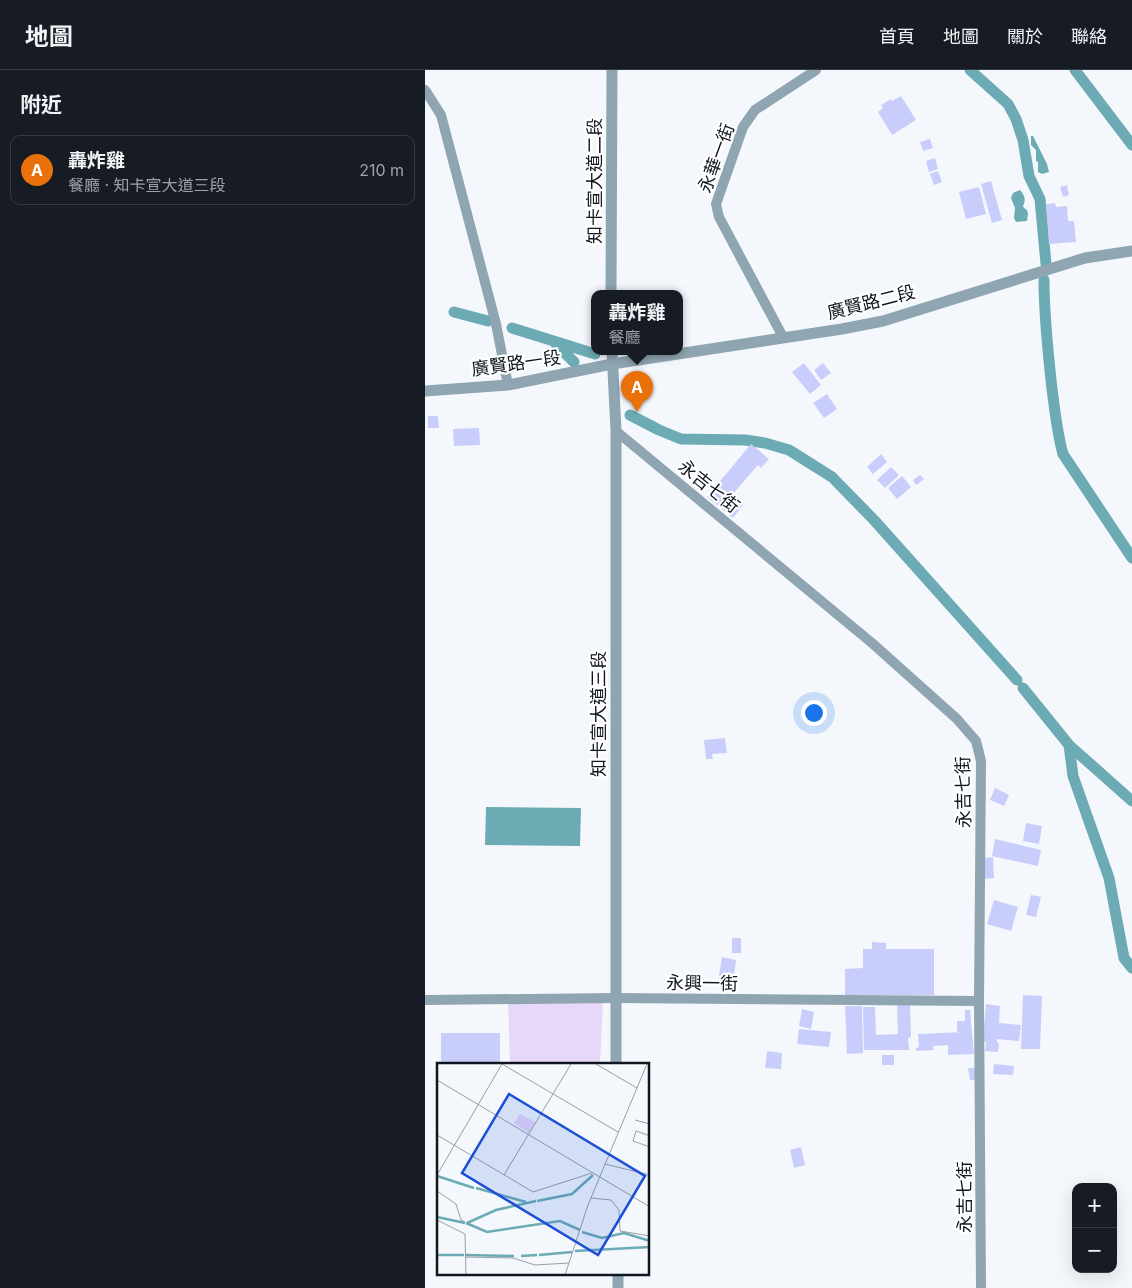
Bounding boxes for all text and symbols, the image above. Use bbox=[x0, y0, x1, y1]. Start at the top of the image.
text: 地圖 bbox=[25, 22, 73, 51]
text: 首頁 bbox=[879, 26, 915, 47]
text: 地圖 bbox=[943, 26, 979, 47]
text: 關於 bbox=[1007, 26, 1043, 47]
text: 聯絡 bbox=[1071, 26, 1107, 47]
text: 附近 bbox=[20, 92, 62, 117]
street label: 知卡宣大道二段 bbox=[584, 118, 605, 244]
street label: 永華一街 bbox=[694, 121, 738, 195]
text: 轟炸雞 bbox=[68, 149, 125, 172]
text: A bbox=[31, 160, 43, 180]
text: 210 m bbox=[359, 160, 404, 180]
text: 餐廳 · 知卡宣大道三段 bbox=[68, 175, 226, 195]
street label: 廣賢路二段 bbox=[825, 281, 917, 323]
popup bbox=[591, 290, 683, 355]
text: 轟炸雞 bbox=[608, 301, 666, 324]
text: 餐廳 bbox=[608, 327, 641, 347]
street label: 廣賢路一段 bbox=[470, 346, 562, 380]
pin: A bbox=[621, 371, 653, 412]
street label: 永吉七街 bbox=[674, 455, 744, 517]
street label: 知卡宣大道三段 bbox=[588, 651, 609, 777]
your location bbox=[801, 700, 827, 726]
street label: 永吉七街 bbox=[952, 756, 974, 828]
street label: 永興一街 bbox=[666, 972, 738, 994]
inset map bbox=[437, 1063, 650, 1276]
street label: 永吉七街 bbox=[954, 1161, 975, 1233]
map controls bbox=[1072, 1183, 1117, 1273]
button: + bbox=[1072, 1183, 1117, 1228]
button: − bbox=[1072, 1228, 1117, 1273]

